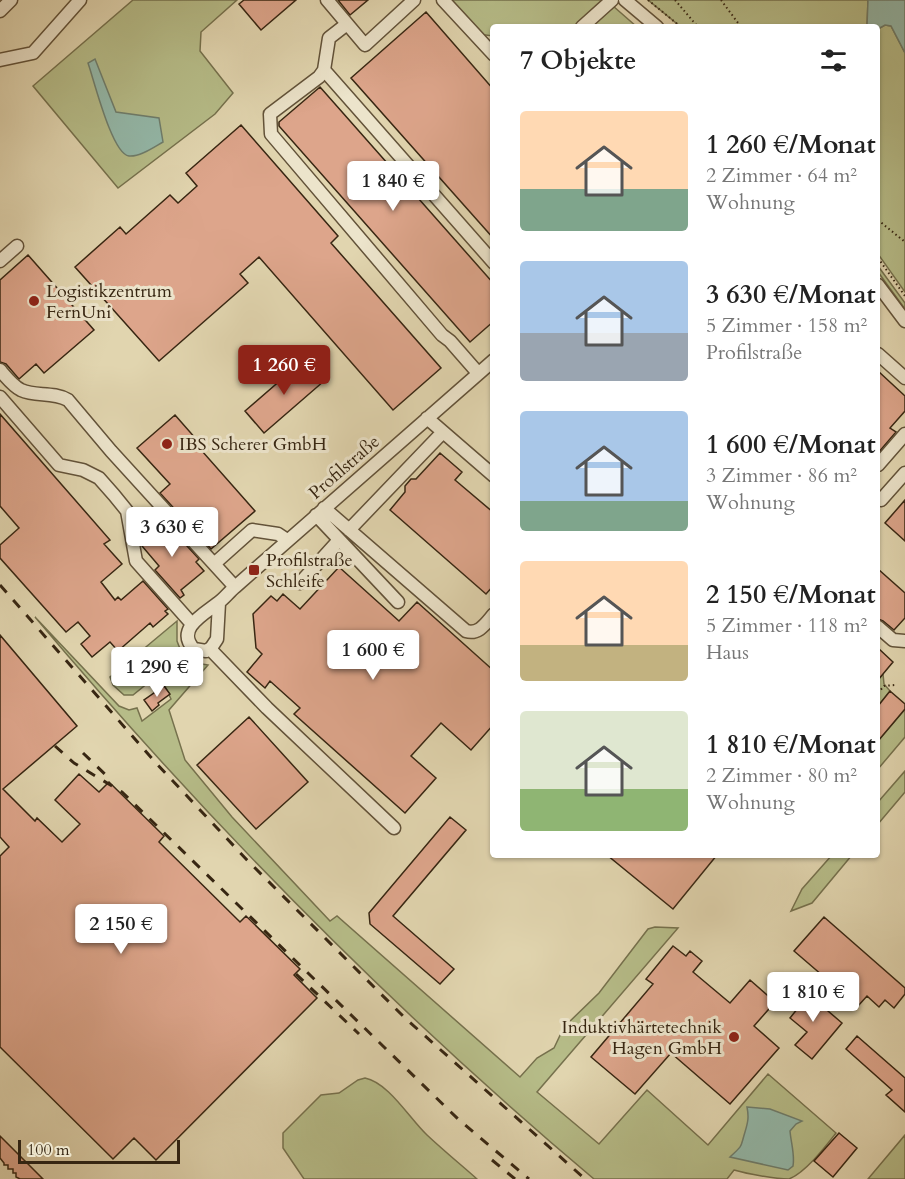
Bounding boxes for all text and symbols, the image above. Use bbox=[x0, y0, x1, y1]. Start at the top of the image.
text: 7 Objekte bbox=[520, 43, 636, 78]
icon: filters bbox=[817, 44, 850, 77]
text: 1 260 €/Monat bbox=[706, 127, 876, 162]
icon: home bbox=[568, 135, 640, 207]
pin: 1 840 € bbox=[338, 161, 448, 212]
text: 2 Zimmer · 64 m² bbox=[706, 162, 857, 189]
text: 1 840 € bbox=[361, 167, 425, 194]
text: Wohnung bbox=[706, 189, 795, 216]
text: 3 630 €/Monat bbox=[706, 277, 876, 312]
place label: Logistikzentrum FernUni bbox=[46, 279, 173, 325]
icon: home bbox=[568, 285, 640, 357]
marker: Logistikzentrum FernUni bbox=[27, 294, 41, 308]
text: 5 Zimmer · 158 m² bbox=[706, 312, 867, 339]
text: Profilstraße bbox=[706, 339, 802, 366]
pin: 1 260 € bbox=[229, 345, 339, 396]
text: 1 260 € bbox=[252, 351, 316, 378]
text: 1 600 €/Monat bbox=[706, 427, 876, 462]
street label: Profilstraße bbox=[303, 430, 385, 505]
place label: IBS Scherer GmbH bbox=[179, 432, 327, 457]
icon: home bbox=[568, 435, 640, 507]
marker: IBS Scherer GmbH bbox=[160, 437, 174, 451]
text: 3 Zimmer · 86 m² bbox=[706, 462, 857, 489]
text: Wohnung bbox=[706, 489, 795, 516]
pin: 3 630 € bbox=[117, 507, 227, 558]
text: 3 630 € bbox=[140, 513, 204, 540]
place label: Profilstraße Schleife bbox=[266, 548, 353, 594]
marker: Profilstraße Schleife bbox=[247, 563, 261, 577]
text: 2 150 €/Monat bbox=[706, 577, 876, 612]
icon: home bbox=[568, 585, 640, 657]
text: 5 Zimmer · 118 m² bbox=[706, 612, 867, 639]
pin: 1 600 € bbox=[318, 630, 428, 681]
text: 1 600 € bbox=[341, 636, 405, 663]
text: Haus bbox=[706, 639, 749, 666]
pin: 1 290 € bbox=[102, 647, 212, 698]
text: 1 290 € bbox=[125, 653, 189, 680]
text: 1 810 €/Monat bbox=[706, 727, 876, 762]
icon: home bbox=[568, 735, 640, 807]
text: 2 Zimmer · 80 m² bbox=[706, 762, 857, 789]
text: Wohnung bbox=[706, 789, 795, 816]
pin: 2 150 € bbox=[66, 904, 176, 955]
text: 2 150 € bbox=[89, 910, 153, 937]
pin: 1 810 € bbox=[758, 972, 868, 1023]
text: 1 810 € bbox=[781, 978, 845, 1005]
place label: Induktivhärtetechnik Hagen GmbH bbox=[562, 1015, 722, 1061]
marker: Induktivhärtetechnik Hagen GmbH bbox=[727, 1030, 741, 1044]
scale bar bbox=[18, 1137, 180, 1164]
text: 100 m bbox=[27, 1139, 69, 1161]

